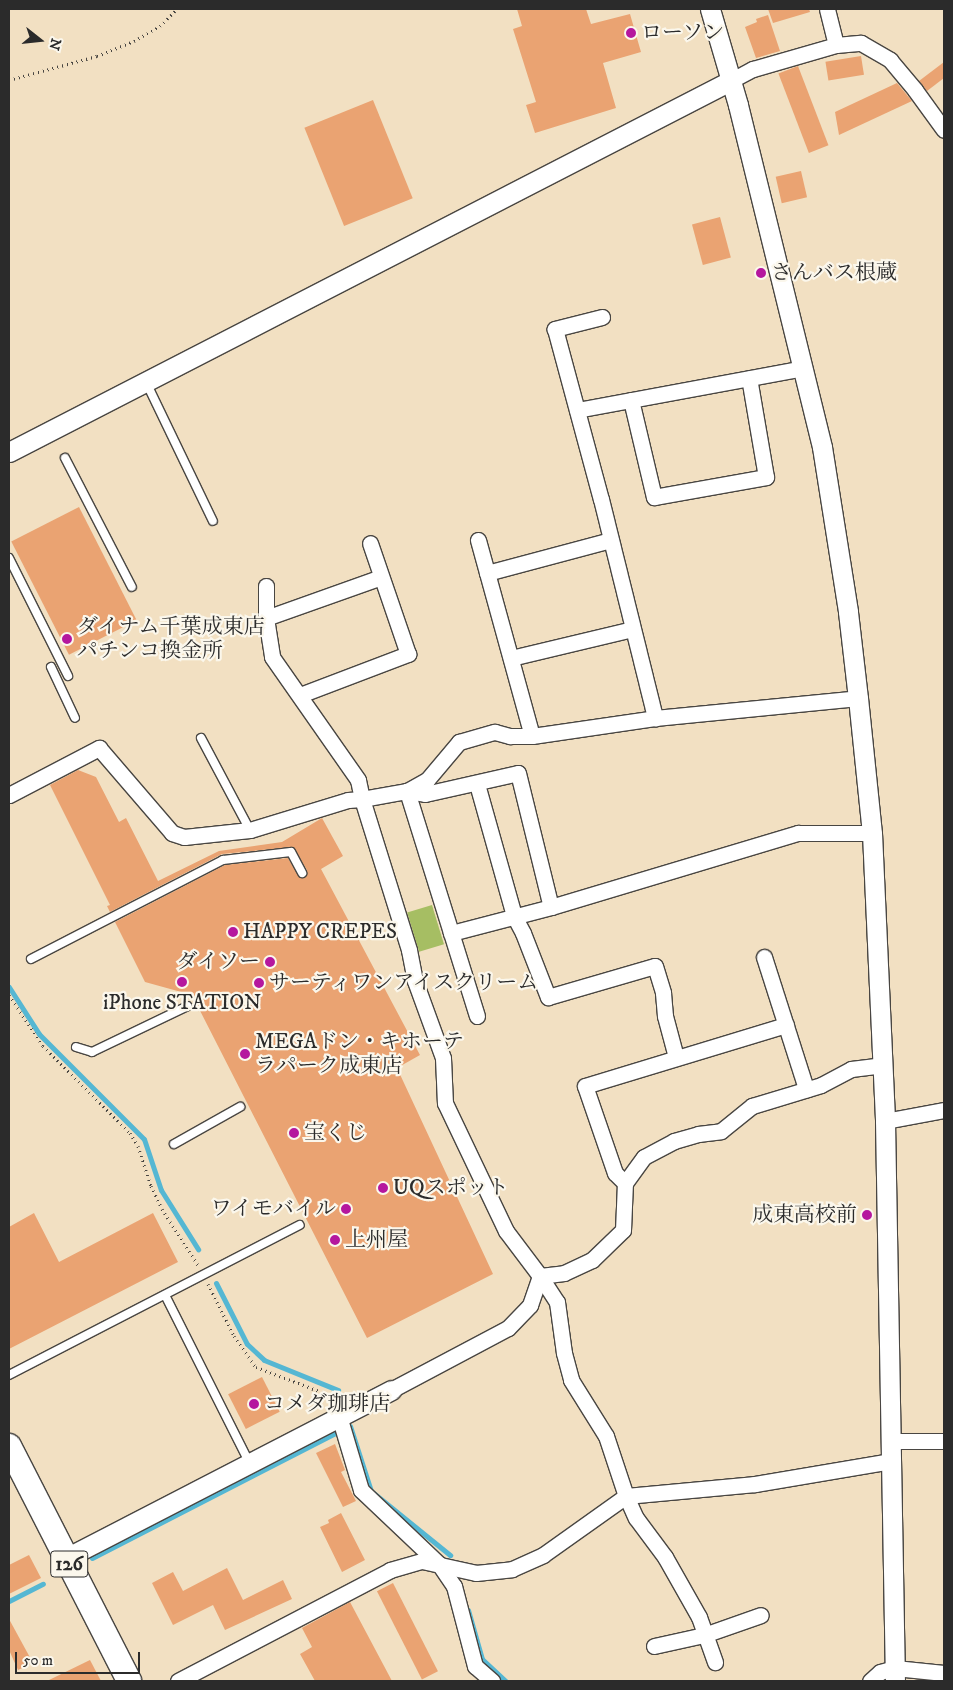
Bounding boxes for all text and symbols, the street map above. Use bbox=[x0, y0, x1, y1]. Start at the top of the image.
north arrow bbox=[15, 15, 65, 65]
place label: ローソン bbox=[641, 20, 725, 46]
marker: ローソン bbox=[625, 27, 637, 39]
text: N bbox=[44, 36, 65, 52]
place label: さんバス根蔵 bbox=[771, 260, 897, 286]
marker: さんバス根蔵 bbox=[755, 267, 767, 279]
place label: ダイナム千葉成東店 パチンコ換金所 bbox=[77, 614, 266, 664]
marker: ダイナム千葉成東店 パチンコ換金所 bbox=[61, 633, 73, 645]
place label: HAPPY CREPES bbox=[243, 919, 397, 945]
marker: HAPPY CREPES bbox=[227, 926, 239, 938]
place label: ダイソー bbox=[176, 949, 260, 975]
marker: ダイソー bbox=[264, 956, 276, 968]
place label: サーティワンアイスクリーム bbox=[269, 970, 542, 996]
marker: iPhone STATION bbox=[176, 976, 188, 988]
marker: サーティワンアイスクリーム bbox=[253, 977, 265, 989]
place label: iPhone STATION bbox=[103, 990, 261, 1016]
place label: MEGAドン・キホーテ ラパーク成東店 bbox=[255, 1029, 464, 1079]
marker: MEGAドン・キホーテ ラパーク成東店 bbox=[239, 1048, 251, 1060]
place label: 宝くじ bbox=[304, 1120, 367, 1146]
marker: 宝くじ bbox=[288, 1127, 300, 1139]
place label: UQスポット bbox=[393, 1175, 509, 1201]
marker: UQスポット bbox=[377, 1182, 389, 1194]
place label: ワイモバイル bbox=[210, 1196, 336, 1222]
place label: 成東高校前 bbox=[752, 1202, 857, 1228]
marker: ワイモバイル bbox=[340, 1203, 352, 1215]
marker: 成東高校前 bbox=[861, 1209, 873, 1221]
place label: 上州屋 bbox=[345, 1227, 408, 1253]
marker: 上州屋 bbox=[329, 1234, 341, 1246]
place label: コメダ珈琲店 bbox=[264, 1391, 390, 1417]
marker: コメダ珈琲店 bbox=[248, 1398, 260, 1410]
road number: 126 bbox=[49, 1546, 89, 1582]
scale bar bbox=[18, 1642, 142, 1674]
text: 50 m bbox=[23, 1651, 53, 1670]

